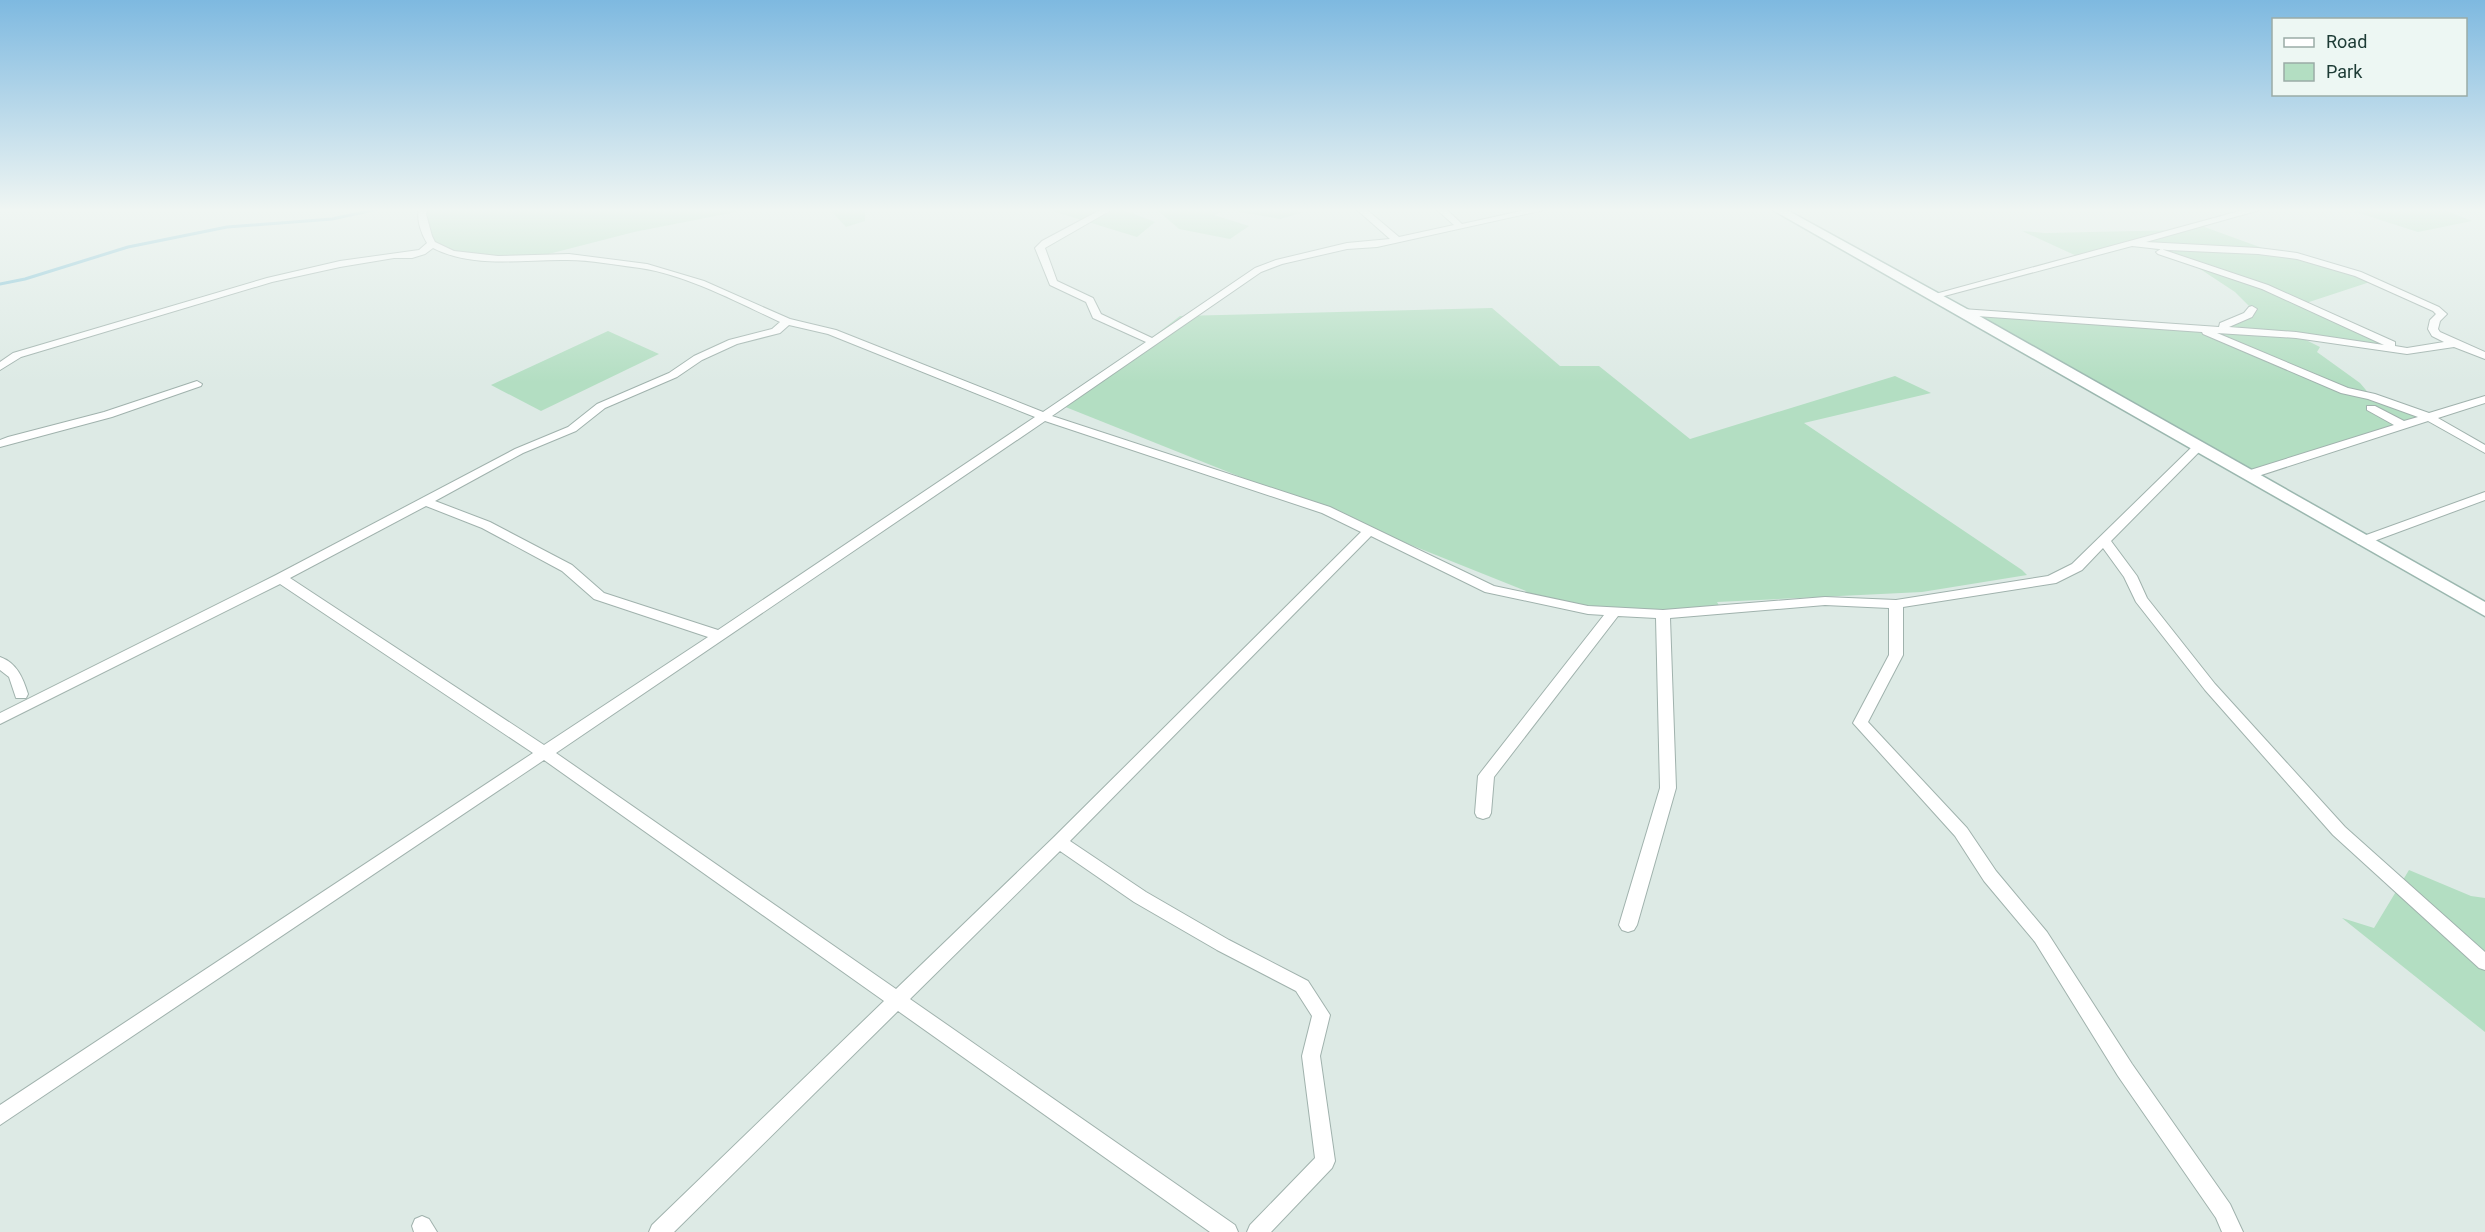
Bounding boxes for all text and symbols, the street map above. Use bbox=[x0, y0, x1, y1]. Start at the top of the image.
legend bbox=[2272, 18, 2467, 96]
text: Road bbox=[2326, 31, 2367, 52]
text: Park bbox=[2326, 61, 2363, 82]

